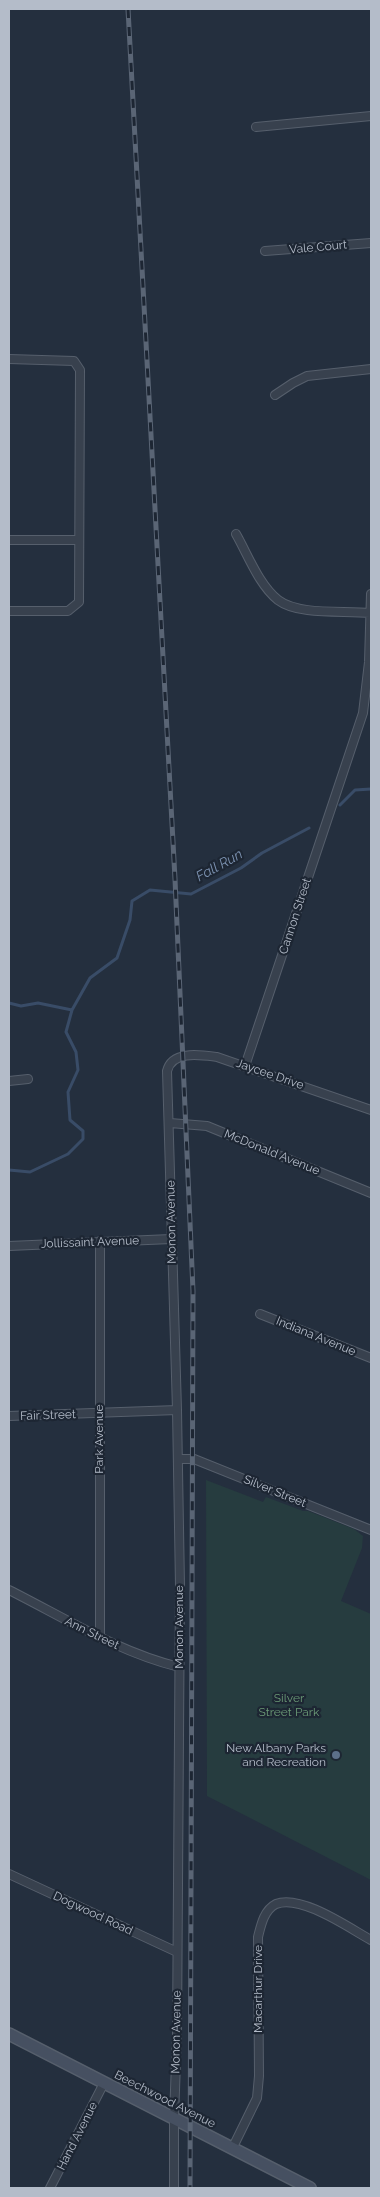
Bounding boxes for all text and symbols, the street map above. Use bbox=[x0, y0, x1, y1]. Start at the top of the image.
street label: Vale Court bbox=[288, 237, 348, 257]
water label: Fall Run bbox=[193, 846, 245, 884]
street label: Cannon Street bbox=[276, 876, 314, 956]
street label: Jaycee Drive bbox=[234, 1056, 306, 1092]
street label: McDonald Avenue bbox=[222, 1126, 322, 1178]
street label: Monon Avenue bbox=[163, 1180, 179, 1264]
street label: Jollissaint Avenue bbox=[41, 1233, 139, 1251]
street label: Indiana Avenue bbox=[274, 1314, 358, 1358]
street label: Park Avenue bbox=[92, 1404, 106, 1474]
street label: Fair Street bbox=[20, 1407, 76, 1423]
street label: Silver Street bbox=[242, 1472, 308, 1510]
street label: Monon Avenue bbox=[172, 1585, 186, 1669]
street label: Ann Street bbox=[63, 1614, 121, 1652]
park label: Silver Street Park bbox=[259, 1691, 320, 1719]
place label: New Albany Parks and Recreation bbox=[226, 1741, 326, 1769]
marker: New Albany Parks and Recreation bbox=[330, 1749, 342, 1761]
street label: Dogwood Road bbox=[51, 1888, 135, 1938]
street label: Macarthur Drive bbox=[251, 1945, 265, 2033]
street label: Monon Avenue bbox=[168, 1990, 184, 2074]
street label: Beechwood Avenue bbox=[112, 2067, 218, 2131]
street label: Hand Avenue bbox=[54, 2100, 100, 2172]

